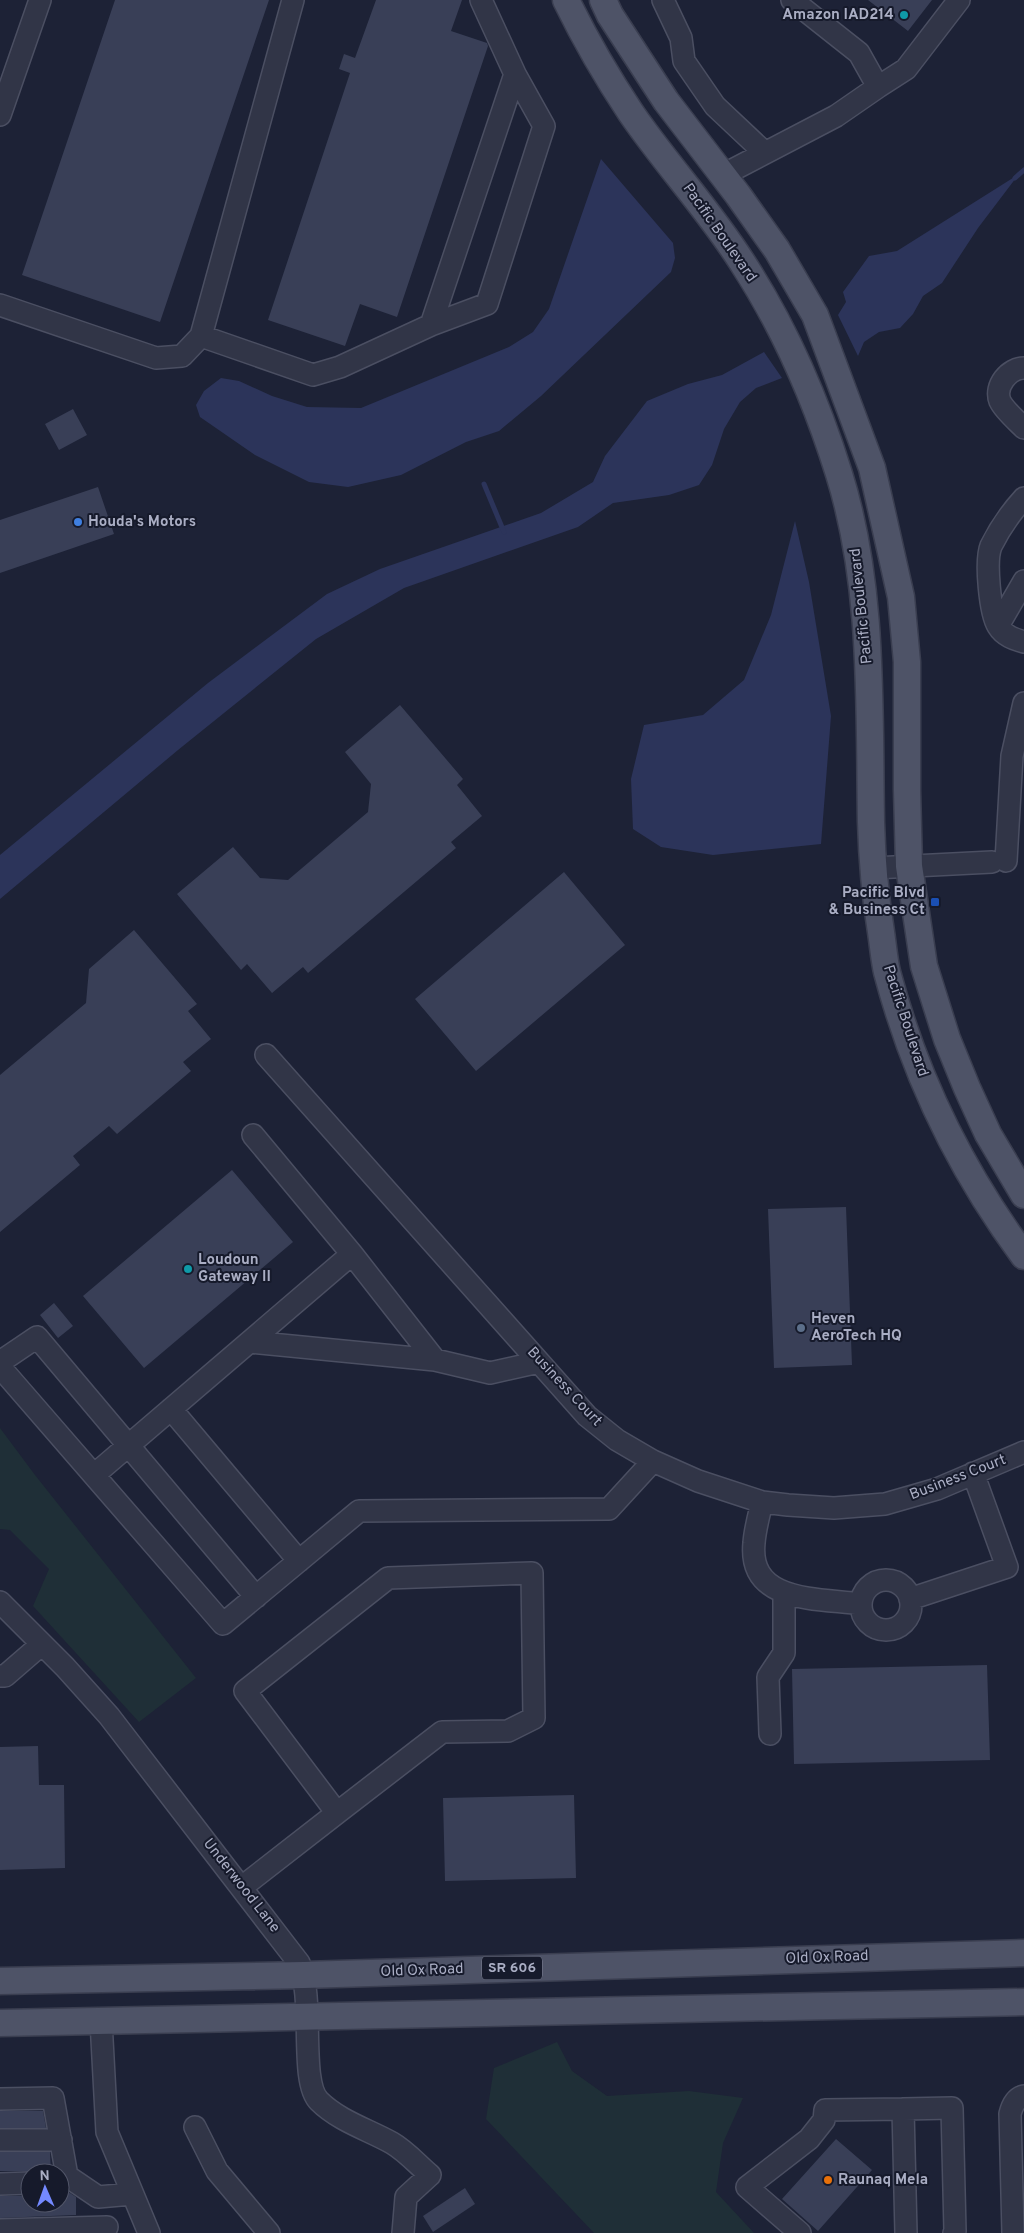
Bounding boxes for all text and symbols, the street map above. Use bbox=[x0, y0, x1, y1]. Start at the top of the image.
place label: Amazon IAD214 bbox=[782, 6, 894, 25]
marker: Amazon IAD214 bbox=[898, 9, 910, 21]
street label: Pacific Boulevard bbox=[678, 180, 760, 286]
place label: Houda's Motors bbox=[88, 513, 196, 532]
marker: Houda's Motors bbox=[72, 516, 84, 528]
street label: Pacific Boulevard bbox=[846, 547, 878, 665]
place label: Pacific Blvd & Business Ct bbox=[829, 884, 925, 920]
marker: Pacific Blvd & Business Ct bbox=[929, 896, 941, 908]
street label: Pacific Boulevard bbox=[878, 963, 932, 1079]
place label: Loudoun Gateway II bbox=[198, 1251, 271, 1287]
marker: Loudoun Gateway II bbox=[182, 1263, 194, 1275]
place label: Heven AeroTech HQ bbox=[811, 1310, 902, 1346]
marker: Heven AeroTech HQ bbox=[795, 1322, 807, 1334]
street label: Business Court bbox=[522, 1343, 606, 1431]
street label: Business Court bbox=[907, 1451, 1009, 1505]
street label: Underwood Lane bbox=[198, 1835, 284, 1937]
street label: Old Ox Road bbox=[785, 1947, 869, 1969]
road number: SR 606 bbox=[482, 1956, 542, 1980]
street label: Old Ox Road bbox=[380, 1960, 464, 1982]
north arrow bbox=[20, 2163, 70, 2213]
text: N bbox=[39, 2168, 50, 2185]
place label: Raunaq Mela bbox=[838, 2171, 928, 2190]
marker: Raunaq Mela bbox=[822, 2174, 834, 2186]

